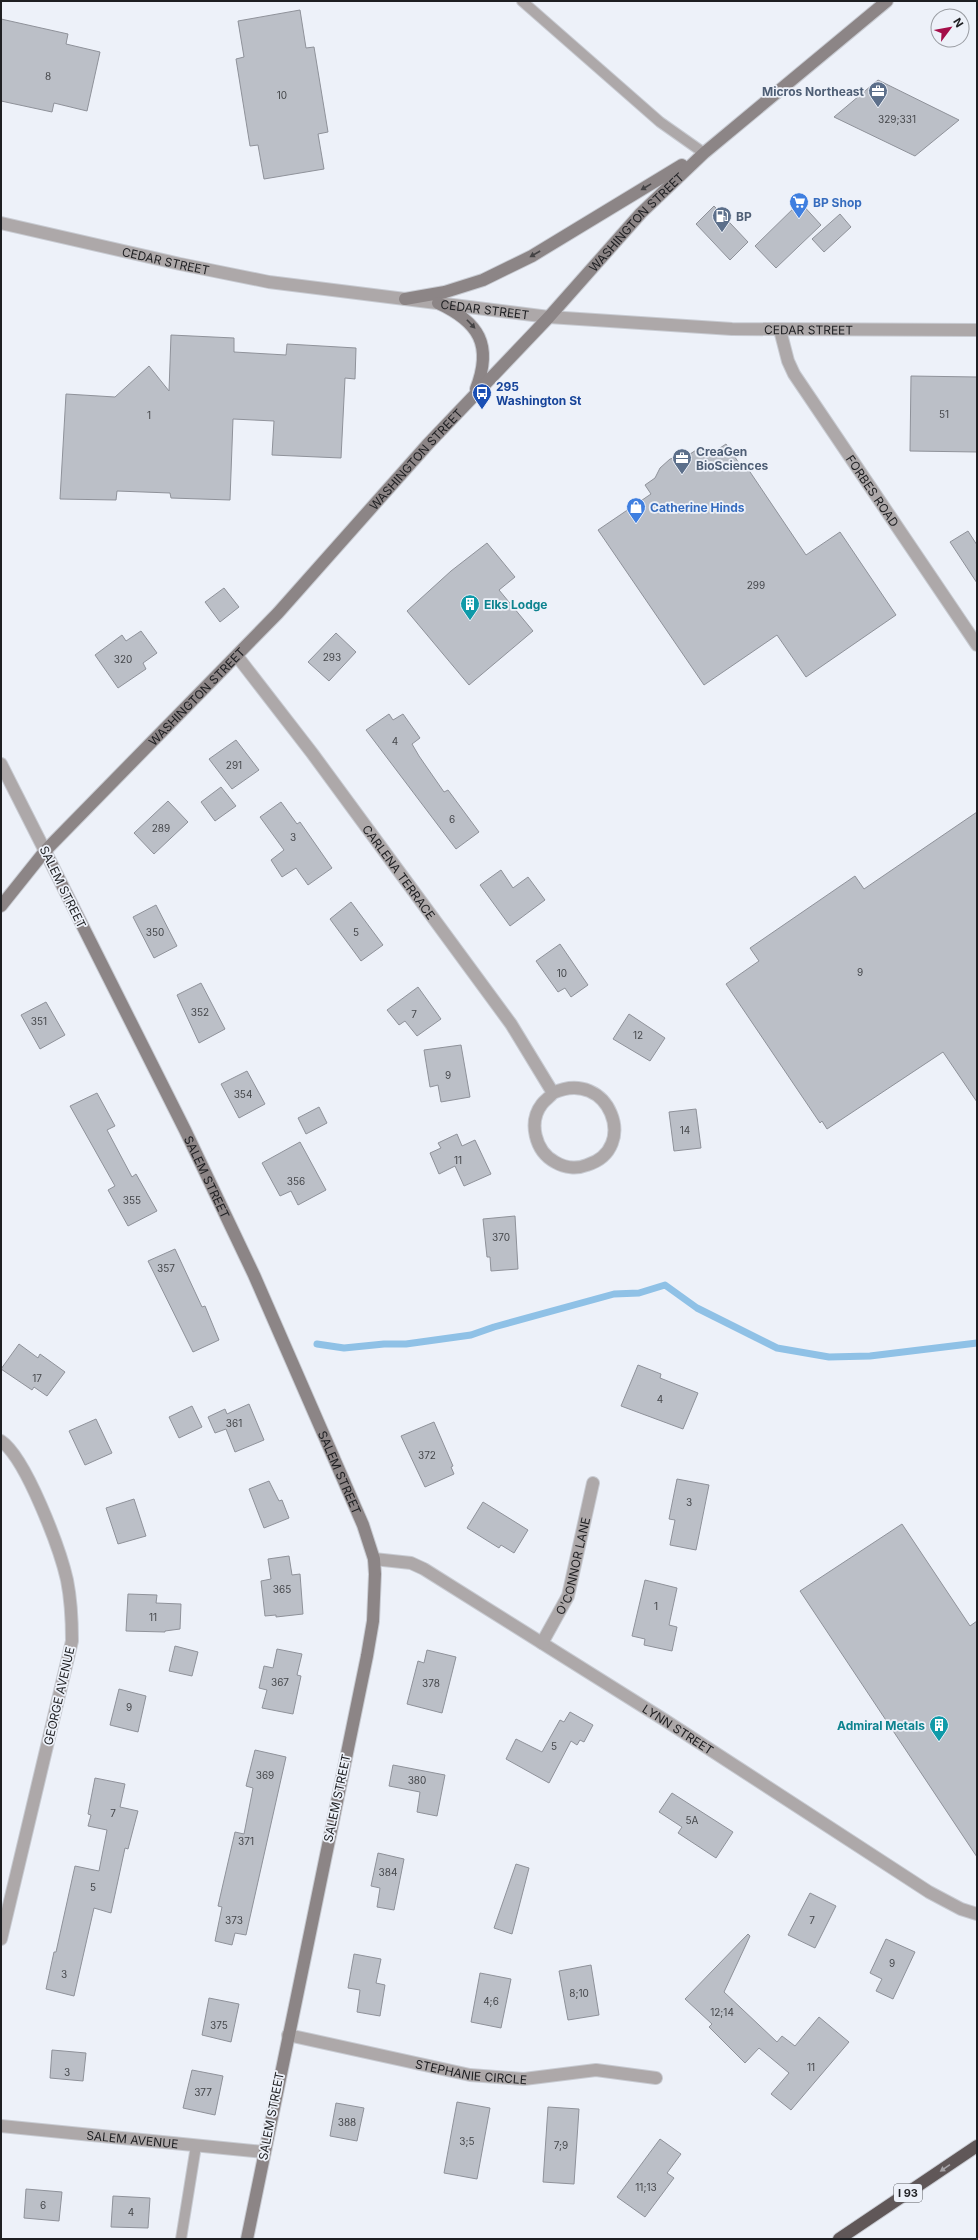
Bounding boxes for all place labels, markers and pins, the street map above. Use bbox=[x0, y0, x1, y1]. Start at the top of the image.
office icon: Micros Northeast bbox=[867, 80, 889, 108]
place label: Micros Northeast bbox=[762, 84, 865, 99]
supermarket icon: BP Shop bbox=[788, 191, 810, 219]
place label: BP Shop bbox=[813, 195, 862, 210]
fuel station icon: BP bbox=[711, 205, 733, 233]
place label: BP bbox=[736, 209, 752, 224]
place label: 295 Washington St bbox=[496, 379, 582, 408]
bus stop icon: 295 Washington St bbox=[471, 382, 493, 410]
place label: CreaGen BioSciences bbox=[696, 444, 769, 473]
office icon: CreaGen BioSciences bbox=[671, 447, 693, 475]
shop icon: Catherine Hinds bbox=[625, 496, 647, 524]
place label: Catherine Hinds bbox=[650, 500, 745, 515]
building icon: Elks Lodge bbox=[459, 593, 481, 621]
place label: Elks Lodge bbox=[484, 597, 548, 612]
building icon: Admiral Metals bbox=[928, 1714, 950, 1742]
place label: Admiral Metals bbox=[837, 1718, 925, 1733]

